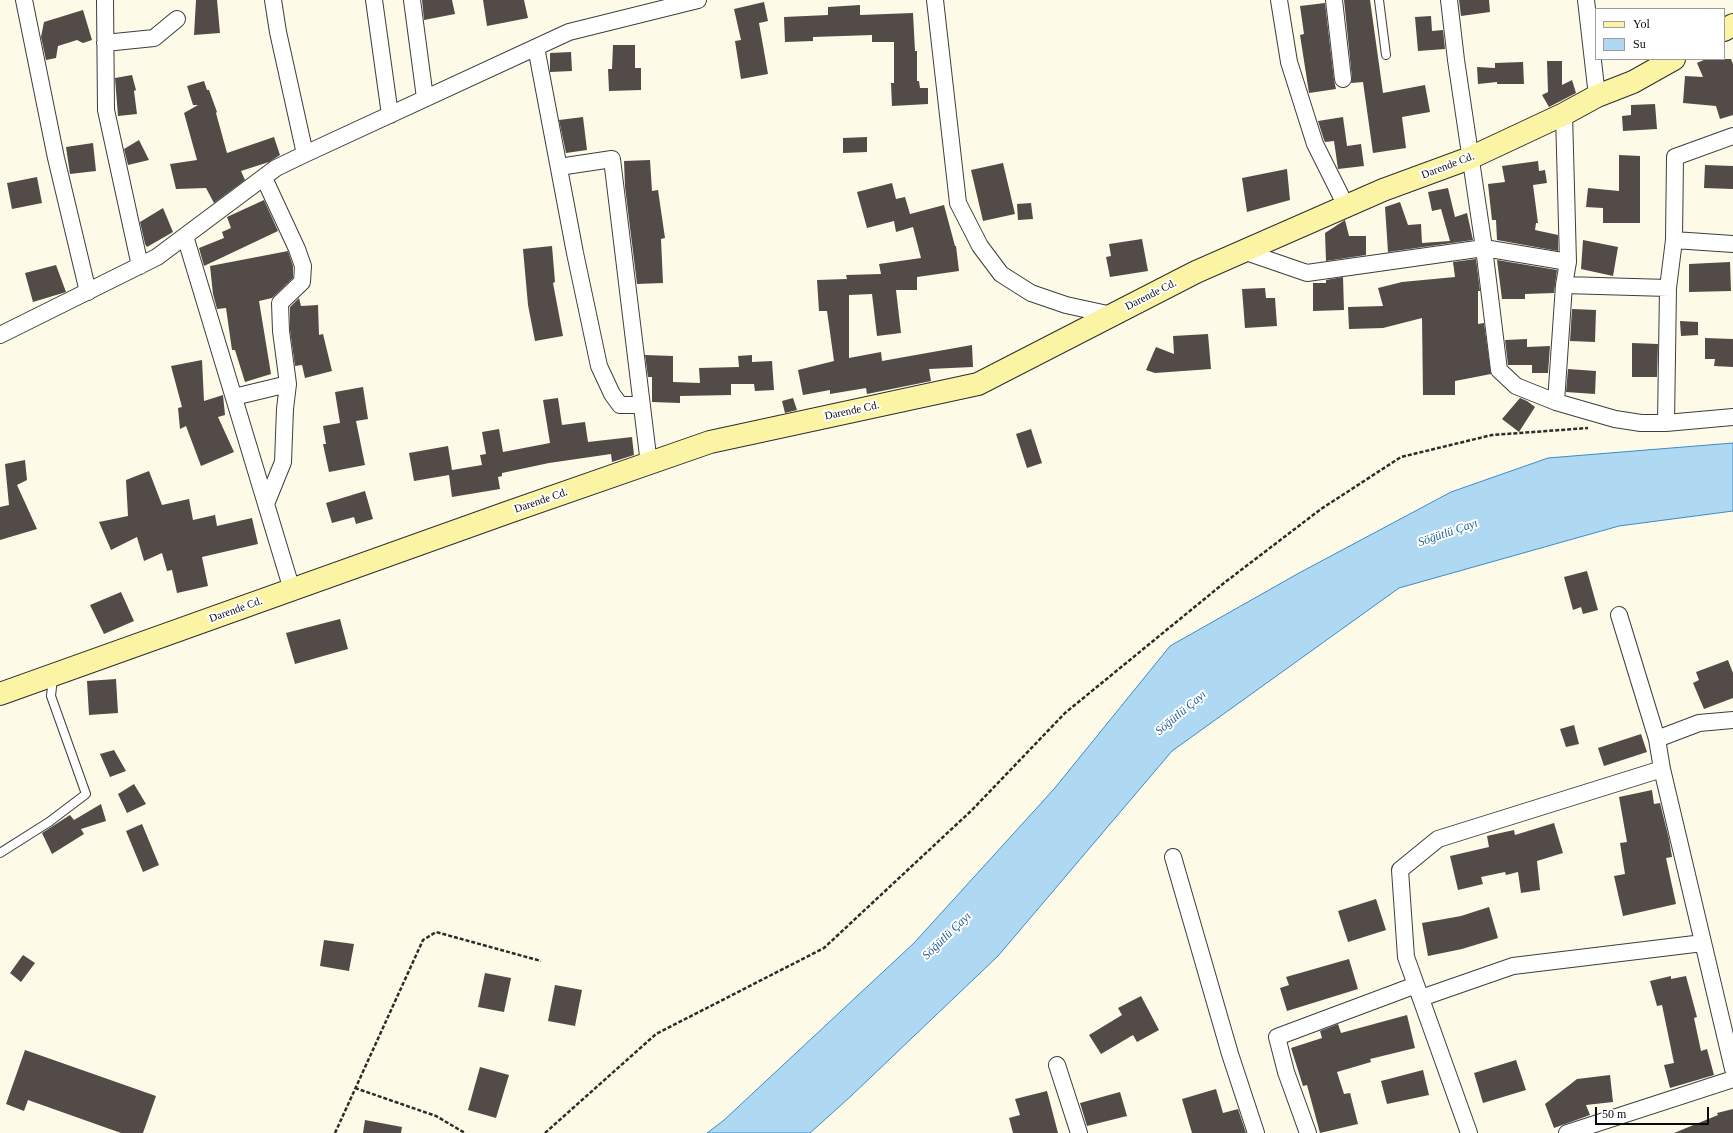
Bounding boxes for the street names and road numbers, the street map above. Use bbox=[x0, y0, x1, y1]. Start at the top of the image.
street label: Darende Cd. bbox=[1420, 150, 1476, 182]
street label: Darende Cd. bbox=[1123, 277, 1179, 313]
street label: Darende Cd. bbox=[823, 399, 881, 423]
street label: Darende Cd. bbox=[513, 486, 569, 516]
street label: Darende Cd. bbox=[208, 594, 264, 626]

